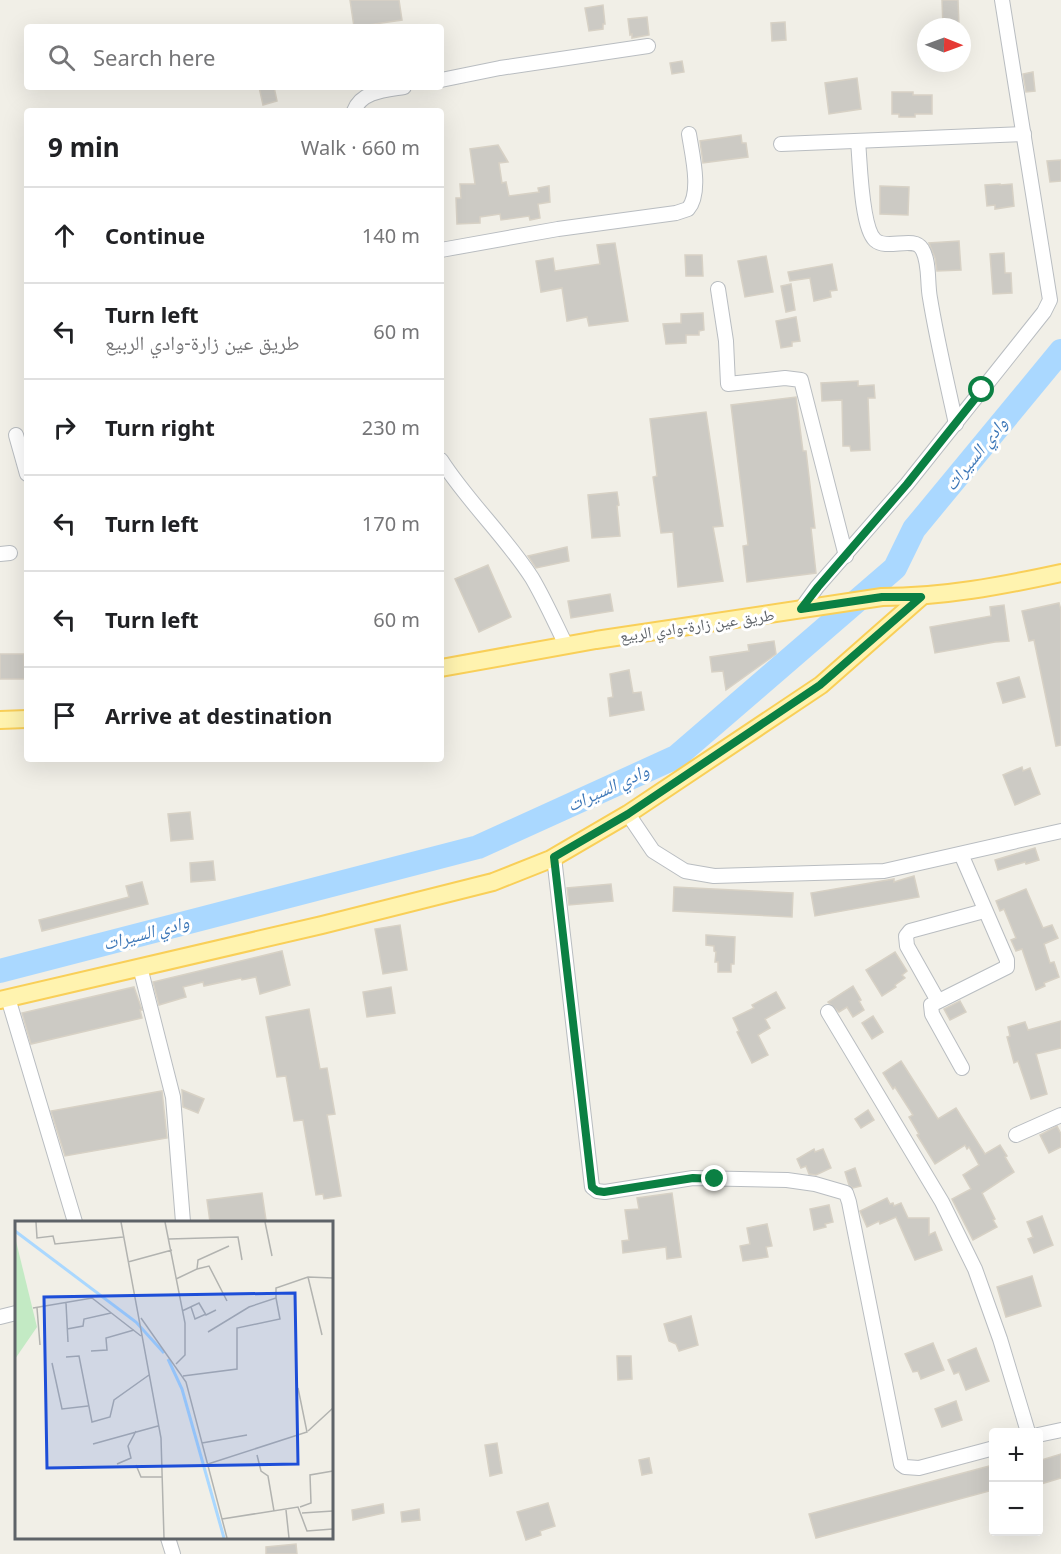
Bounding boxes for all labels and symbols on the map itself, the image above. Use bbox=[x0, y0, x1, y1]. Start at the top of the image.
north arrow bbox=[917, 18, 971, 72]
route start bbox=[968, 376, 994, 402]
water label: وادي السيرات bbox=[938, 411, 1015, 497]
street label: طريق عين زارة-وادي الربيع bbox=[618, 603, 776, 649]
water label: وادي السيرات bbox=[563, 757, 655, 820]
water label: وادي السيرات bbox=[100, 909, 193, 958]
route end bbox=[701, 1165, 727, 1191]
inset map bbox=[15, 1221, 333, 1539]

